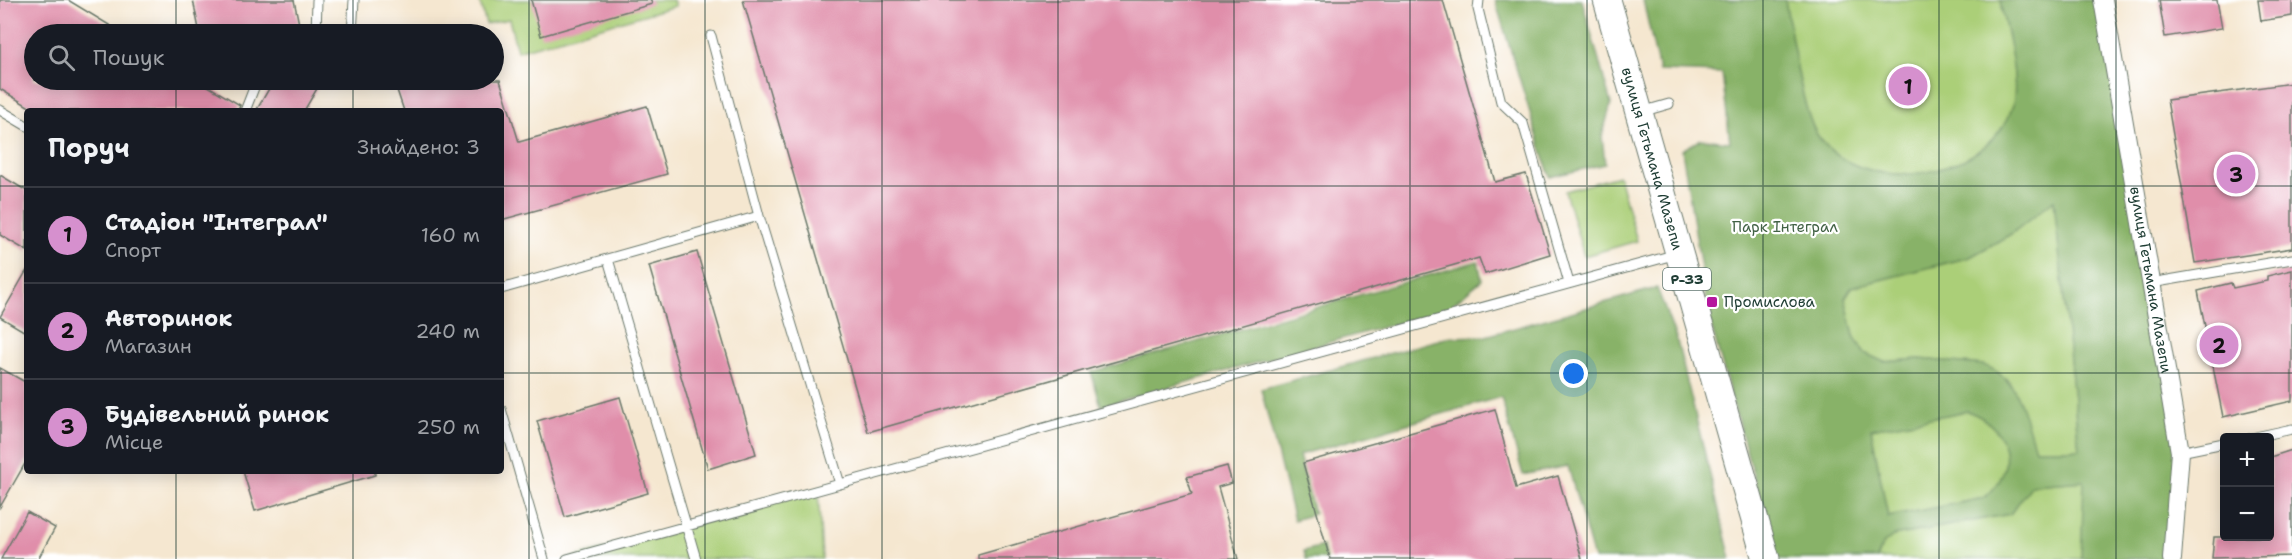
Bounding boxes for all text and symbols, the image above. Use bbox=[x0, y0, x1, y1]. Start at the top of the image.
search box bbox=[24, 24, 504, 90]
icon: search bbox=[45, 41, 78, 74]
text: Пошук bbox=[93, 43, 164, 72]
pin: 1 bbox=[1888, 64, 1928, 109]
street label: вулиця Гетьмана Мазепи bbox=[1617, 65, 1688, 253]
text: Поруч bbox=[48, 130, 130, 165]
text: Знайдено: 3 bbox=[357, 134, 480, 160]
pin: 3 bbox=[2216, 152, 2256, 196]
street label: вулиця Гетьмана Мазепи bbox=[2125, 185, 2176, 375]
text: Стадіон "Інтеграл" bbox=[105, 208, 328, 237]
park label: Парк Інтеграл bbox=[1732, 217, 1839, 237]
text: 1 bbox=[63, 222, 72, 248]
text: 160 m bbox=[421, 222, 480, 248]
text: Спорт bbox=[105, 237, 161, 263]
road number: Р-33 bbox=[1663, 268, 1711, 290]
place label: Промислова bbox=[1724, 292, 1816, 312]
marker: Промислова bbox=[1705, 295, 1719, 309]
text: Авторинок bbox=[105, 304, 232, 333]
text: 2 bbox=[61, 318, 75, 344]
text: 240 m bbox=[415, 318, 480, 344]
pin: 2 bbox=[2200, 322, 2238, 368]
text: Магазин bbox=[105, 333, 192, 359]
your location bbox=[1559, 359, 1588, 388]
text: Будівельний ринок bbox=[105, 400, 329, 429]
text: 3 bbox=[61, 414, 75, 440]
text: 250 m bbox=[416, 414, 480, 440]
text: Місце bbox=[105, 429, 163, 455]
map controls bbox=[2220, 433, 2274, 541]
button: + bbox=[2220, 433, 2274, 487]
button: − bbox=[2220, 487, 2274, 541]

